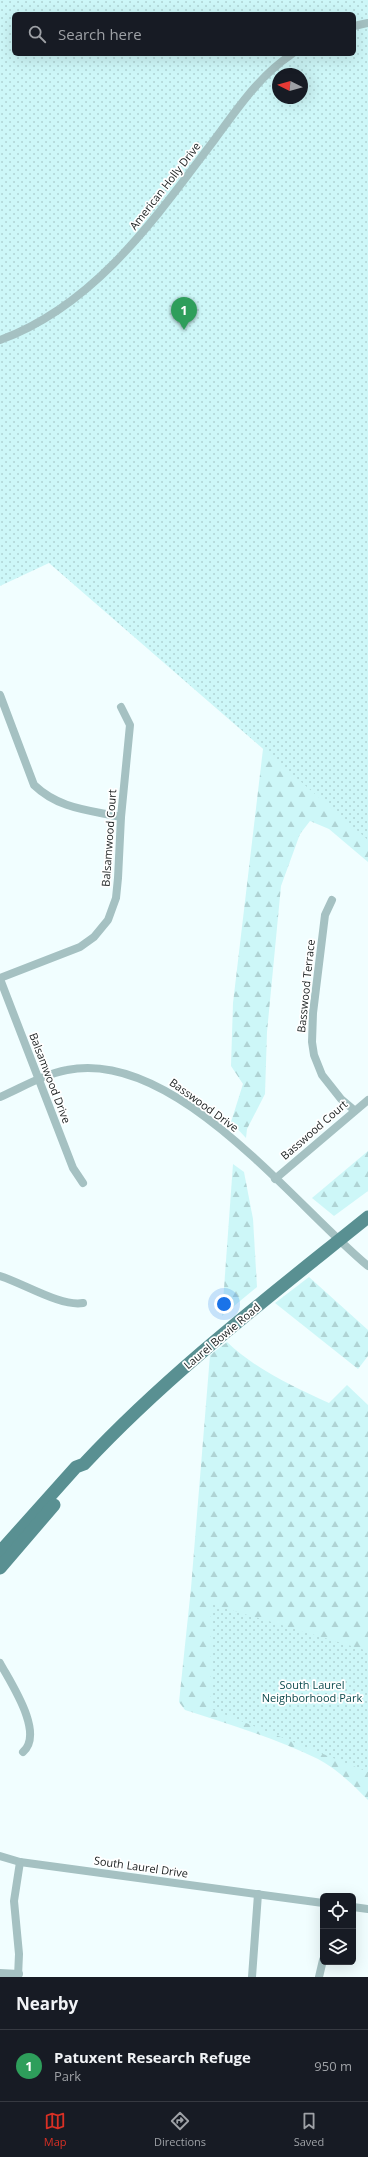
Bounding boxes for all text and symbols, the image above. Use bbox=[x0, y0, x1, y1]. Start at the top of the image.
search box bbox=[12, 12, 356, 56]
icon: search bbox=[26, 23, 48, 45]
text: Search here bbox=[58, 24, 142, 44]
north arrow bbox=[272, 68, 308, 104]
street label: American Holly Drive bbox=[126, 139, 204, 233]
pin: 1 bbox=[171, 297, 197, 330]
street label: Balsamwood Court bbox=[98, 789, 119, 887]
street label: Basswood Terrace bbox=[293, 938, 318, 1033]
street label: Balsamwood Drive bbox=[26, 1030, 75, 1125]
street label: Basswood Drive bbox=[167, 1074, 242, 1135]
street label: Basswood Court bbox=[277, 1096, 350, 1163]
your location bbox=[214, 1294, 234, 1314]
street label: Laurel Bowie Road bbox=[180, 1299, 263, 1372]
park label: South Laurel Neighborhood Park bbox=[262, 1677, 362, 1705]
street label: South Laurel Drive bbox=[93, 1852, 189, 1881]
map controls bbox=[320, 1893, 356, 1965]
button: locate bbox=[320, 1893, 356, 1929]
button: layers bbox=[320, 1929, 356, 1965]
text: Nearby bbox=[16, 1992, 78, 2015]
text: Patuxent Research Refuge bbox=[54, 2047, 251, 2067]
text: 1 bbox=[25, 2057, 33, 2075]
text: 950 m bbox=[314, 2057, 352, 2075]
text: Park bbox=[54, 2067, 81, 2085]
tab: Map bbox=[44, 2110, 67, 2149]
tab: Directions bbox=[154, 2110, 206, 2149]
tab: Saved bbox=[294, 2110, 324, 2149]

